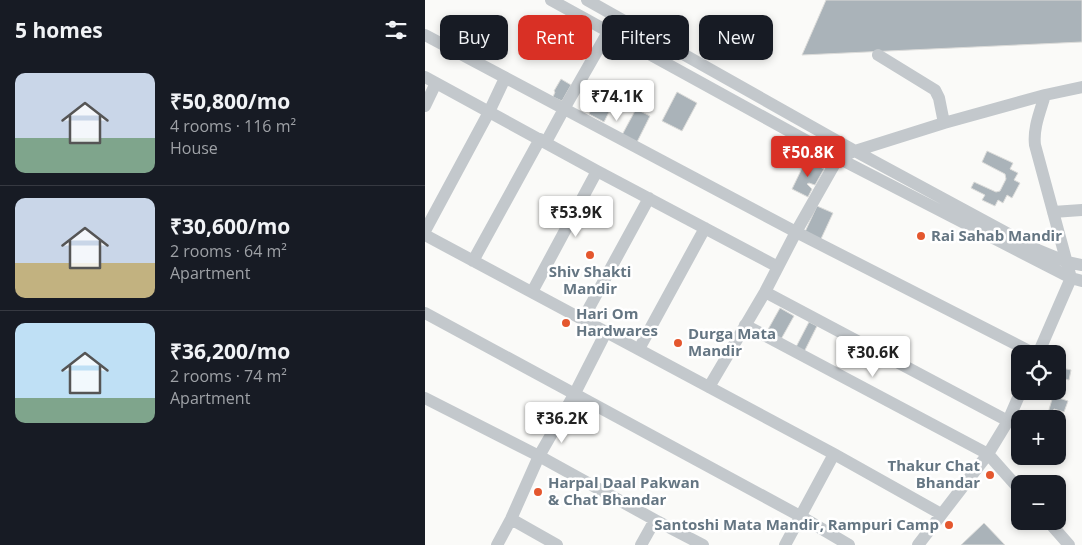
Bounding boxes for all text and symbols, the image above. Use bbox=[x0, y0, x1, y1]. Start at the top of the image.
chip: Buy bbox=[440, 15, 508, 60]
chip: Rent bbox=[518, 15, 592, 60]
chip: Filters bbox=[602, 15, 689, 60]
chip: New bbox=[699, 15, 773, 60]
text: 5 homes bbox=[15, 16, 103, 44]
icon: filters bbox=[382, 16, 410, 44]
pin: ₹74.1K bbox=[576, 80, 658, 122]
text: ₹74.1K bbox=[591, 85, 643, 107]
text: ₹50,800/mo bbox=[170, 87, 290, 115]
icon: home bbox=[55, 93, 115, 153]
text: 4 rooms · 116 m² bbox=[170, 115, 296, 137]
pin: ₹50.8K bbox=[767, 136, 849, 178]
text: House bbox=[170, 137, 218, 159]
text: ₹50.8K bbox=[782, 141, 834, 163]
pin: ₹53.9K bbox=[535, 196, 617, 238]
text: ₹53.9K bbox=[550, 201, 602, 223]
text: ₹30,600/mo bbox=[170, 212, 290, 240]
icon: home bbox=[55, 218, 115, 278]
place label: Rai Sahab Mandir bbox=[931, 225, 1062, 245]
marker: Rai Sahab Mandir bbox=[915, 230, 927, 242]
text: 2 rooms · 64 m² bbox=[170, 240, 287, 262]
marker: Shiv Shakti Mandir bbox=[584, 249, 596, 261]
place label: Shiv Shakti Mandir bbox=[549, 261, 631, 298]
text: Apartment bbox=[170, 262, 250, 284]
place label: Hari Om Hardwares bbox=[576, 303, 658, 340]
marker: Hari Om Hardwares bbox=[560, 317, 572, 329]
place label: Durga Mata Mandir bbox=[688, 323, 776, 360]
pin: ₹30.6K bbox=[832, 336, 914, 378]
text: ₹36,200/mo bbox=[170, 337, 290, 365]
marker: Durga Mata Mandir bbox=[672, 337, 684, 349]
text: ₹30.6K bbox=[847, 341, 899, 363]
icon: home bbox=[55, 343, 115, 403]
map controls bbox=[1011, 345, 1066, 530]
button: locate bbox=[1011, 345, 1066, 400]
text: 2 rooms · 74 m² bbox=[170, 365, 287, 387]
text: Apartment bbox=[170, 387, 250, 409]
pin: ₹36.2K bbox=[521, 402, 603, 444]
text: ₹36.2K bbox=[536, 407, 588, 429]
button: + bbox=[1011, 410, 1066, 465]
place label: Thakur Chat Bhandar bbox=[888, 455, 980, 492]
marker: Thakur Chat Bhandar bbox=[984, 469, 996, 481]
place label: Harpal Daal Pakwan & Chat Bhandar bbox=[548, 472, 700, 509]
button: − bbox=[1011, 475, 1066, 530]
marker: Harpal Daal Pakwan & Chat Bhandar bbox=[532, 486, 544, 498]
place label: Santoshi Mata Mandir, Rampuri Camp bbox=[654, 514, 939, 534]
marker: Santoshi Mata Mandir, Rampuri Camp bbox=[943, 519, 955, 531]

